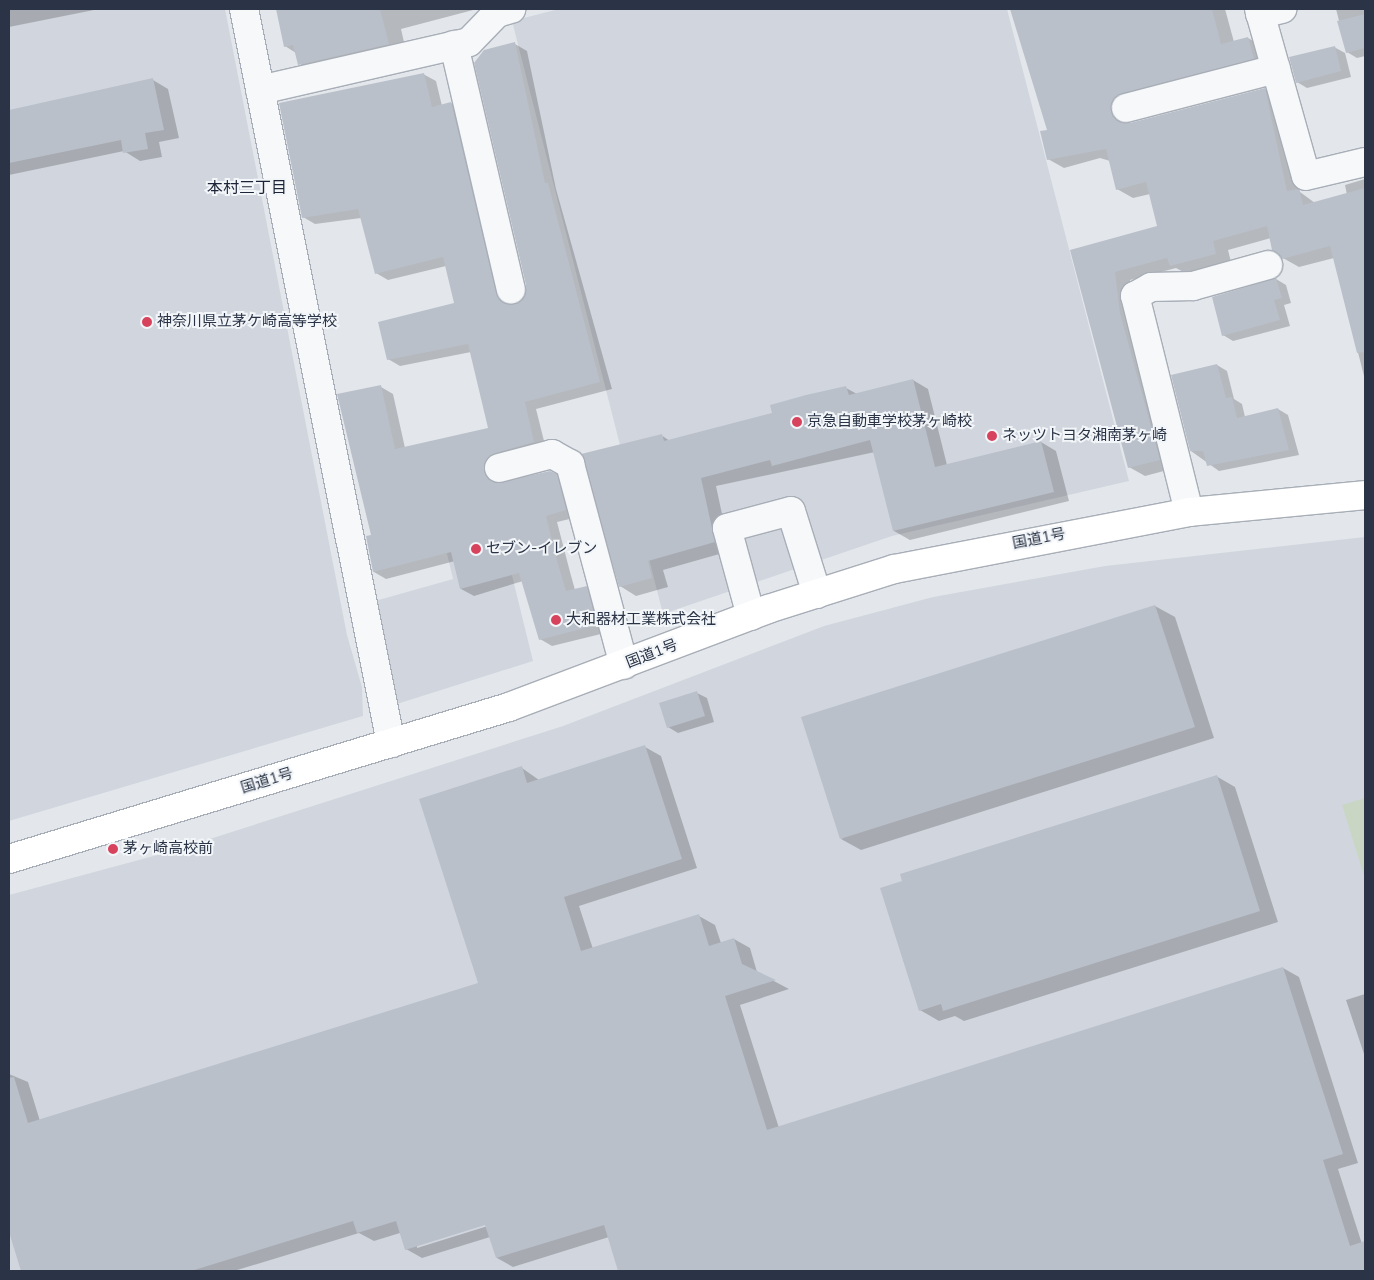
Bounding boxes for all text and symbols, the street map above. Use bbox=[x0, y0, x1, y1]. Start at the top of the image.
district label: 本村三丁目 bbox=[207, 178, 287, 198]
place label: 神奈川県立茅ケ崎高等学校 bbox=[157, 313, 337, 331]
marker: 神奈川県立茅ケ崎高等学校 bbox=[141, 316, 153, 328]
place label: 京急自動車学校茅ヶ崎校 bbox=[807, 413, 972, 431]
marker: 京急自動車学校茅ヶ崎校 bbox=[791, 416, 803, 428]
place label: ネッツトヨタ湘南茅ヶ崎 bbox=[1002, 427, 1167, 445]
marker: ネッツトヨタ湘南茅ヶ崎 bbox=[986, 430, 998, 442]
street label: 国道1号 bbox=[1011, 525, 1067, 553]
place label: セブン-イレブン bbox=[486, 540, 597, 558]
marker: セブン-イレブン bbox=[470, 543, 482, 555]
place label: 大和器材工業株式会社 bbox=[566, 611, 716, 629]
marker: 大和器材工業株式会社 bbox=[550, 614, 562, 626]
street label: 国道1号 bbox=[624, 636, 680, 672]
street label: 国道1号 bbox=[239, 764, 295, 798]
place label: 茅ヶ崎高校前 bbox=[123, 840, 213, 858]
marker: 茅ヶ崎高校前 bbox=[107, 843, 119, 855]

